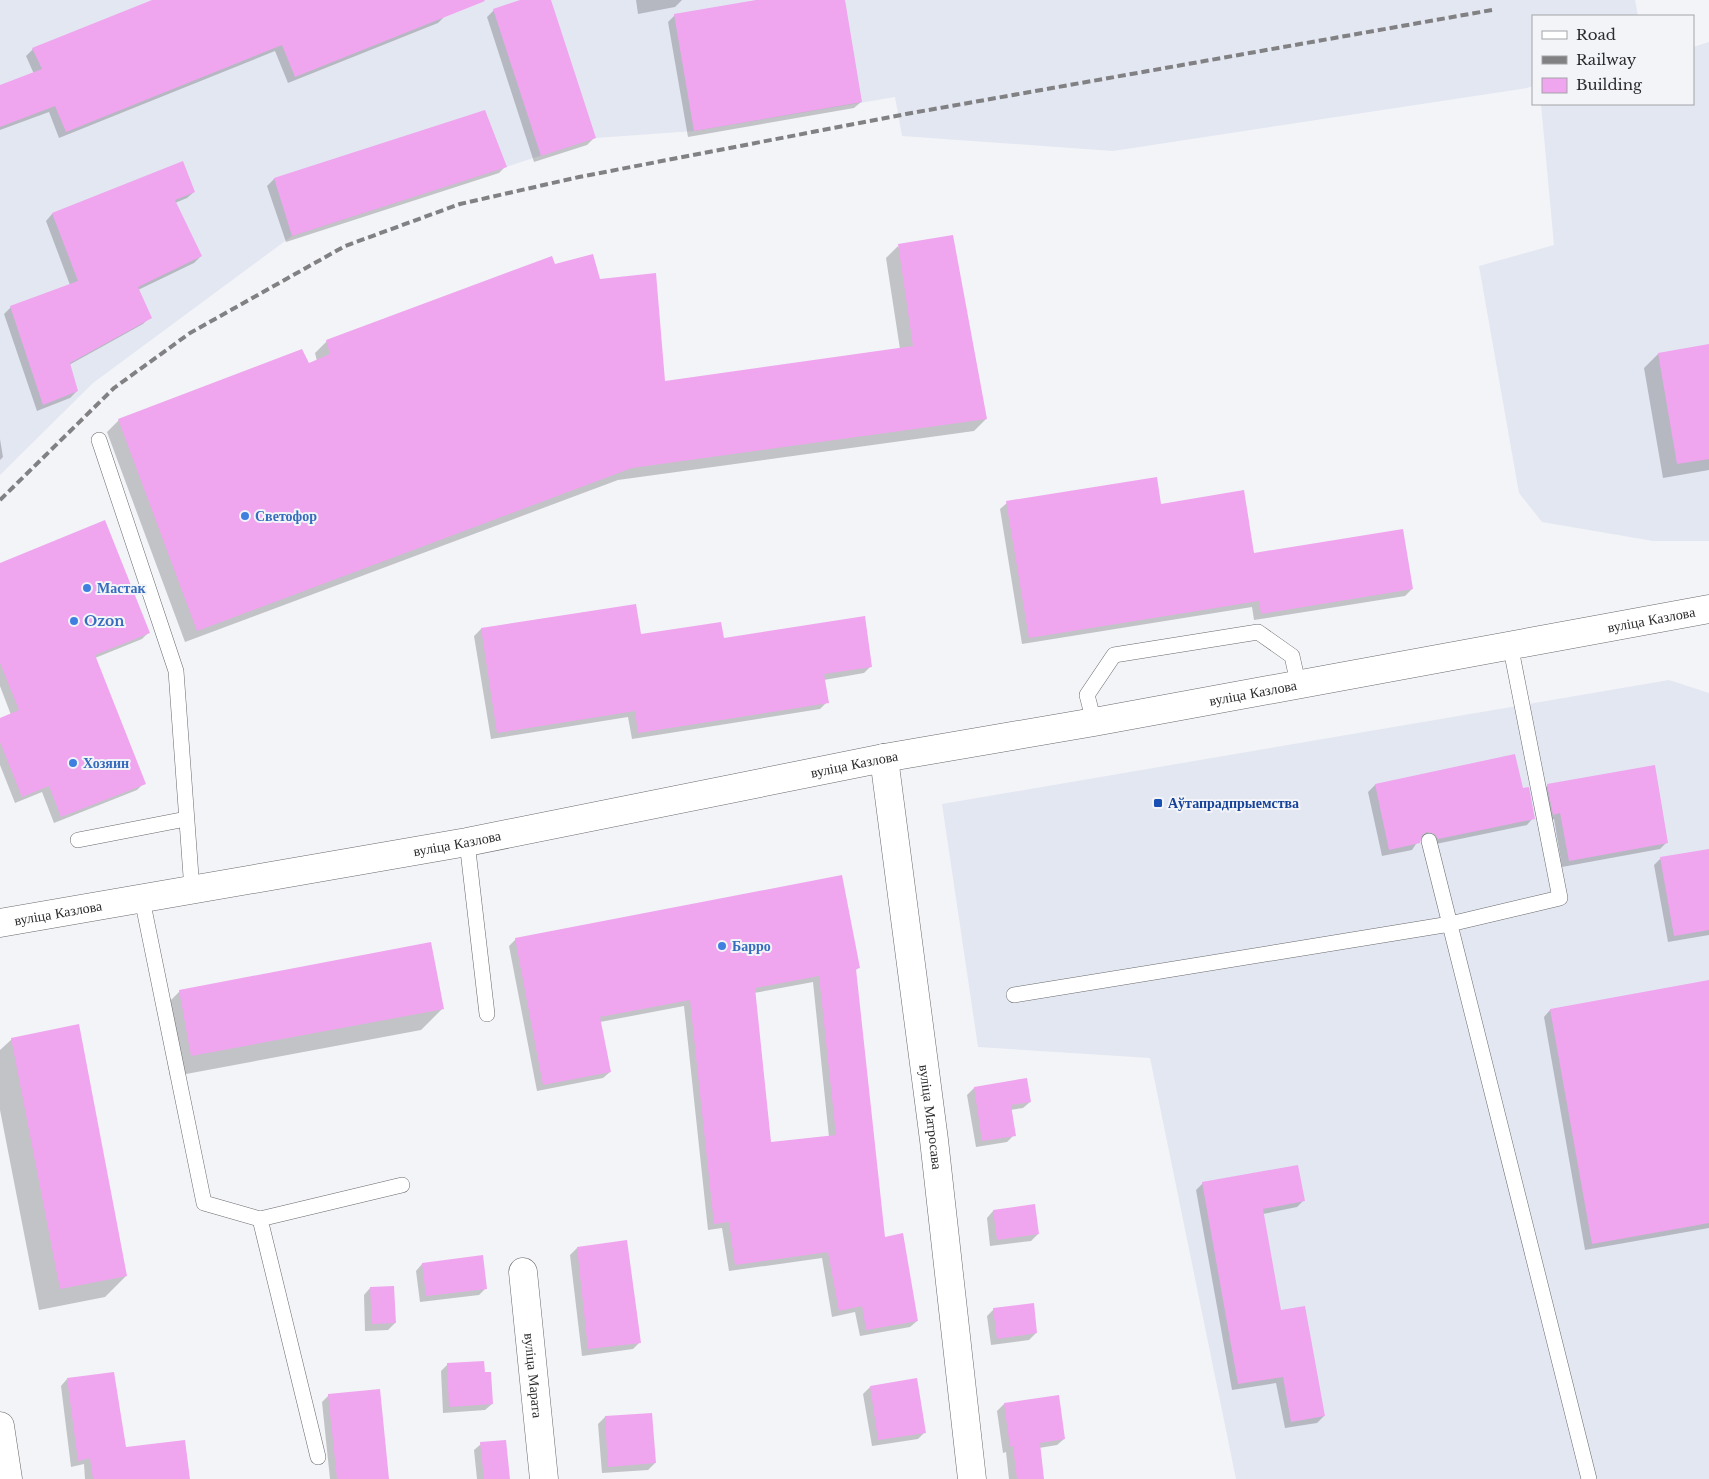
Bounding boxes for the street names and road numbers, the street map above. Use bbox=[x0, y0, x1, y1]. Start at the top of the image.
street label: вуліца Казлова bbox=[1606, 603, 1697, 636]
street label: вуліца Казлова bbox=[1208, 676, 1299, 710]
street label: вуліца Казлова bbox=[809, 747, 900, 782]
street label: вуліца Казлова bbox=[412, 826, 503, 860]
street label: вуліца Казлова bbox=[13, 896, 104, 929]
street label: вуліца Матросава bbox=[915, 1064, 946, 1171]
street label: вуліца Марата bbox=[520, 1332, 547, 1420]

